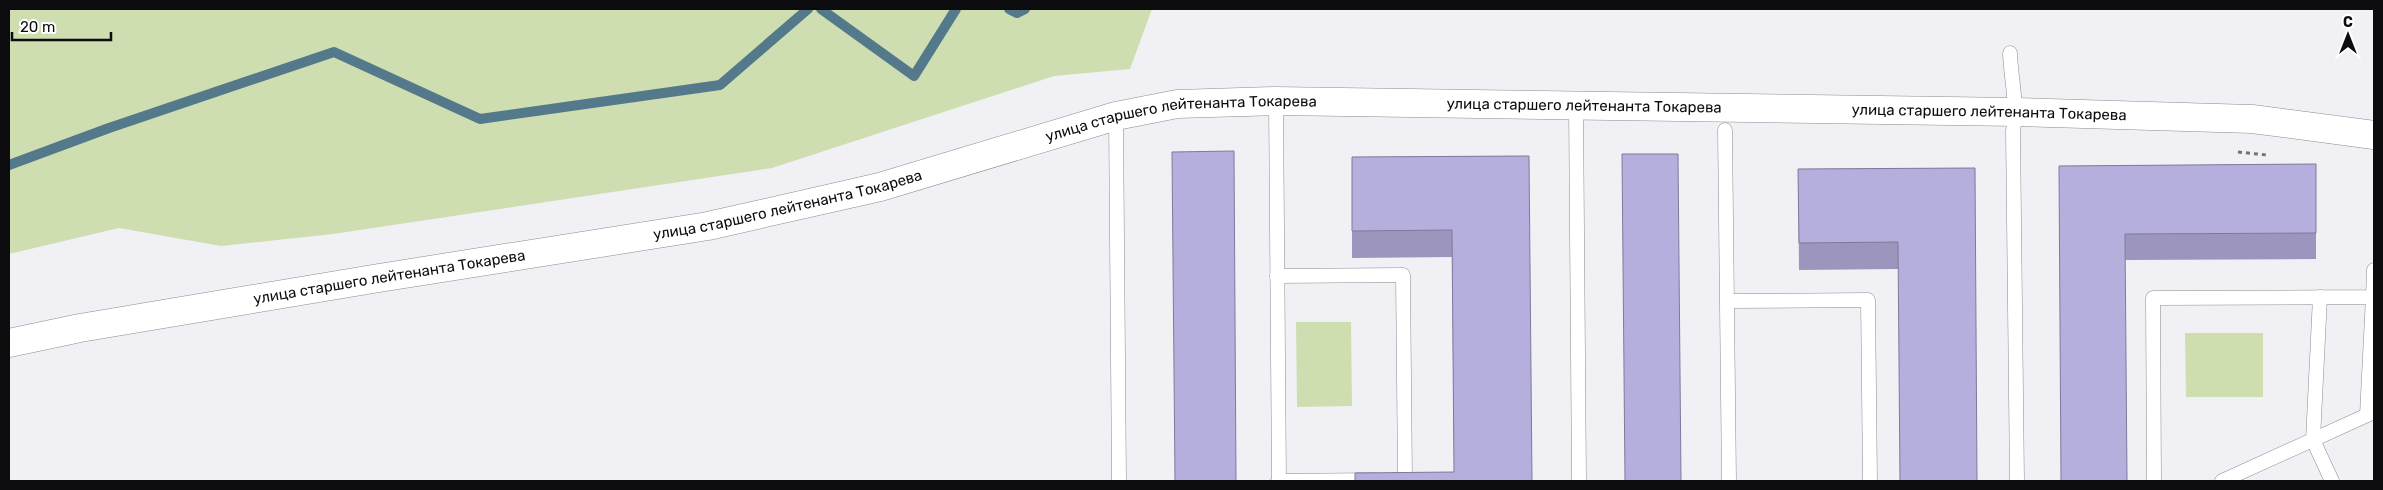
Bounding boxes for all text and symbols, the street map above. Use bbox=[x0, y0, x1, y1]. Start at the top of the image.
scale bar bbox=[12, 10, 111, 42]
north arrow bbox=[2323, 10, 2373, 60]
text: С bbox=[2343, 14, 2353, 31]
text: 20 m bbox=[20, 18, 55, 36]
street label: улица старшего лейтенанта Токарева bbox=[1043, 92, 1317, 146]
street label: улица старшего лейтенанта Токарева bbox=[1446, 95, 1722, 117]
street label: улица старшего лейтенанта Токарева bbox=[1851, 101, 2127, 124]
street label: улица старшего лейтенанта Токарева bbox=[652, 166, 924, 244]
street label: улица старшего лейтенанта Токарева bbox=[252, 246, 526, 308]

